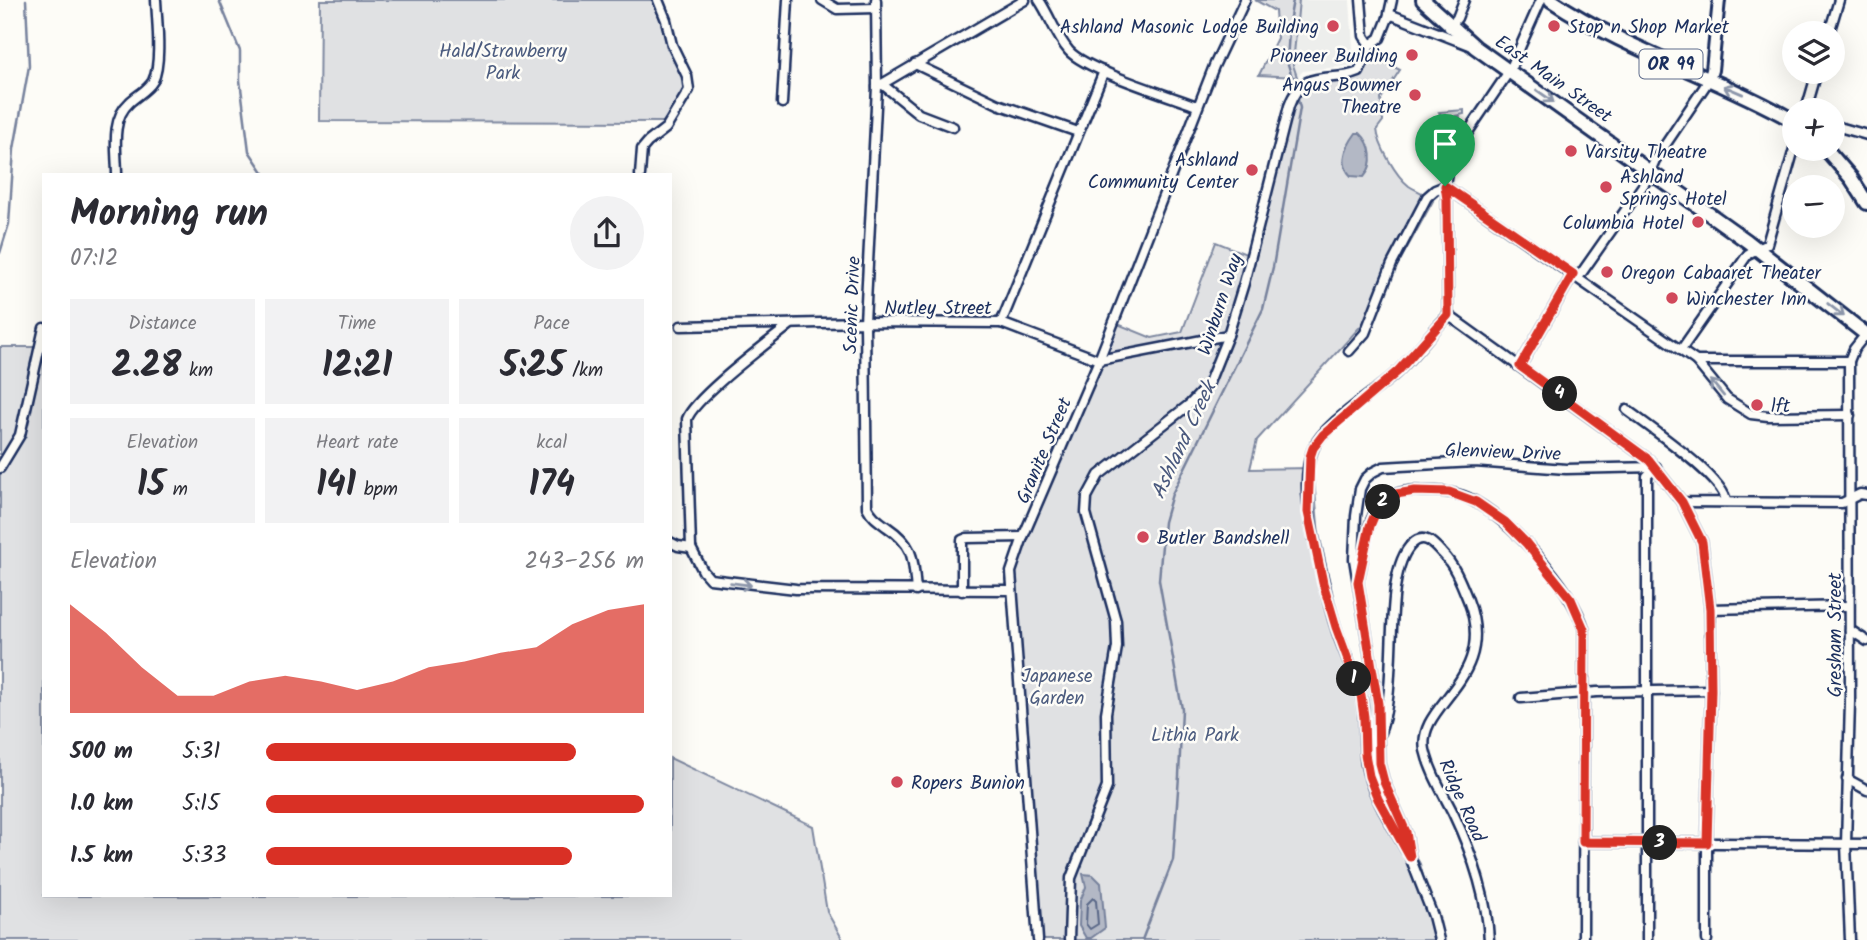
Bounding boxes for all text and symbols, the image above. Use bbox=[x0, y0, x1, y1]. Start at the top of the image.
place label: Ashland Masonic Lodge Building bbox=[1060, 13, 1319, 43]
place label: Stop n Shop Market bbox=[1568, 13, 1730, 43]
marker: Ashland Masonic Lodge Building bbox=[1325, 18, 1341, 34]
marker: Stop n Shop Market bbox=[1546, 18, 1562, 34]
map controls bbox=[1782, 21, 1845, 238]
button: layers bbox=[1782, 21, 1845, 84]
street label: East Main Street bbox=[1488, 28, 1618, 132]
park label: Hald/Strawberry Park bbox=[439, 37, 568, 89]
place label: Pioneer Building bbox=[1270, 42, 1398, 72]
marker: Pioneer Building bbox=[1404, 47, 1420, 63]
road number: OR 99 bbox=[1640, 50, 1702, 78]
place label: Angus Bowmer Theatre bbox=[1282, 71, 1403, 123]
one-way arrow bbox=[1723, 83, 1744, 96]
marker: Angus Bowmer Theatre bbox=[1407, 87, 1423, 103]
one-way arrow bbox=[1535, 88, 1554, 103]
button: + bbox=[1782, 98, 1845, 161]
pin bbox=[1415, 114, 1475, 186]
icon: arrive bbox=[1426, 125, 1464, 163]
place label: Varsity Theatre bbox=[1585, 138, 1707, 168]
marker: Varsity Theatre bbox=[1563, 143, 1579, 159]
place label: Ashland Community Center bbox=[1088, 146, 1240, 198]
marker: Ashland Community Center bbox=[1244, 162, 1260, 178]
place label: Ashland Springs Hotel bbox=[1620, 163, 1727, 215]
button: − bbox=[1782, 175, 1845, 238]
marker: Ashland Springs Hotel bbox=[1598, 179, 1614, 195]
text: Morning run bbox=[70, 185, 268, 245]
button: share bbox=[570, 196, 644, 270]
place label: Columbia Hotel bbox=[1562, 209, 1684, 239]
marker: Columbia Hotel bbox=[1690, 214, 1706, 230]
text: 07:12 bbox=[70, 241, 118, 277]
street label: Winburn Way bbox=[1190, 249, 1252, 359]
street label: Scenic Drive bbox=[836, 255, 870, 354]
place label: Oregon Cabaaret Theater bbox=[1621, 259, 1822, 289]
marker: Oregon Cabaaret Theater bbox=[1599, 264, 1615, 280]
place label: Winchester Inn bbox=[1686, 285, 1807, 315]
marker: Winchester Inn bbox=[1664, 290, 1680, 306]
street label: Nutley Street bbox=[884, 294, 992, 324]
one-way arrow bbox=[1826, 303, 1844, 318]
text: Distance bbox=[128, 309, 196, 339]
text: Time bbox=[338, 309, 376, 339]
text: Pace bbox=[534, 309, 570, 339]
text: 2.28 bbox=[112, 339, 181, 395]
text: 12:21 bbox=[322, 339, 392, 395]
text: 5:25 bbox=[500, 339, 565, 395]
text: km bbox=[181, 356, 213, 386]
text: /km bbox=[565, 356, 603, 386]
water label: Ashland Creek bbox=[1143, 374, 1227, 505]
pin: 4 bbox=[1542, 376, 1578, 412]
text: 4 bbox=[1554, 378, 1565, 408]
one-way arrow bbox=[1710, 379, 1726, 397]
street label: Granite Street bbox=[1009, 392, 1081, 509]
place label: lft bbox=[1771, 392, 1791, 422]
marker: lft bbox=[1749, 397, 1765, 413]
text: Elevation bbox=[126, 428, 198, 458]
text: Heart rate bbox=[316, 428, 398, 458]
text: kcal bbox=[536, 428, 567, 458]
street label: Glenview Drive bbox=[1444, 436, 1562, 470]
text: 15 bbox=[137, 458, 165, 514]
text: 141 bbox=[316, 458, 356, 514]
text: 174 bbox=[529, 458, 575, 514]
text: m bbox=[165, 475, 188, 505]
text: bpm bbox=[356, 475, 398, 505]
pin: 2 bbox=[1366, 484, 1400, 520]
text: 2 bbox=[1377, 486, 1388, 516]
place label: Butler Bandshell bbox=[1157, 524, 1290, 554]
marker: Butler Bandshell bbox=[1135, 529, 1151, 545]
text: Elevation bbox=[70, 544, 157, 580]
text: 243–256 m bbox=[525, 544, 644, 580]
street label: Gresham Street bbox=[1821, 572, 1851, 697]
one-way arrow bbox=[729, 578, 751, 591]
park label: Japanese Garden bbox=[1021, 662, 1093, 714]
pin: 1 bbox=[1336, 662, 1372, 696]
text: 1 bbox=[1351, 663, 1356, 693]
park label: Lithia Park bbox=[1151, 721, 1239, 751]
text: 500 m bbox=[70, 734, 133, 770]
text: 5:31 bbox=[182, 734, 220, 770]
street label: Ridge Road bbox=[1429, 754, 1493, 848]
place label: Ropers Bunion bbox=[911, 769, 1025, 799]
marker: Ropers Bunion bbox=[889, 774, 905, 790]
text: 1.0 km bbox=[70, 786, 133, 822]
text: 5:15 bbox=[182, 786, 220, 822]
pin: 3 bbox=[1642, 826, 1678, 860]
text: 3 bbox=[1654, 827, 1665, 857]
text: 1.5 km bbox=[70, 838, 133, 874]
text: 5:33 bbox=[182, 838, 226, 874]

